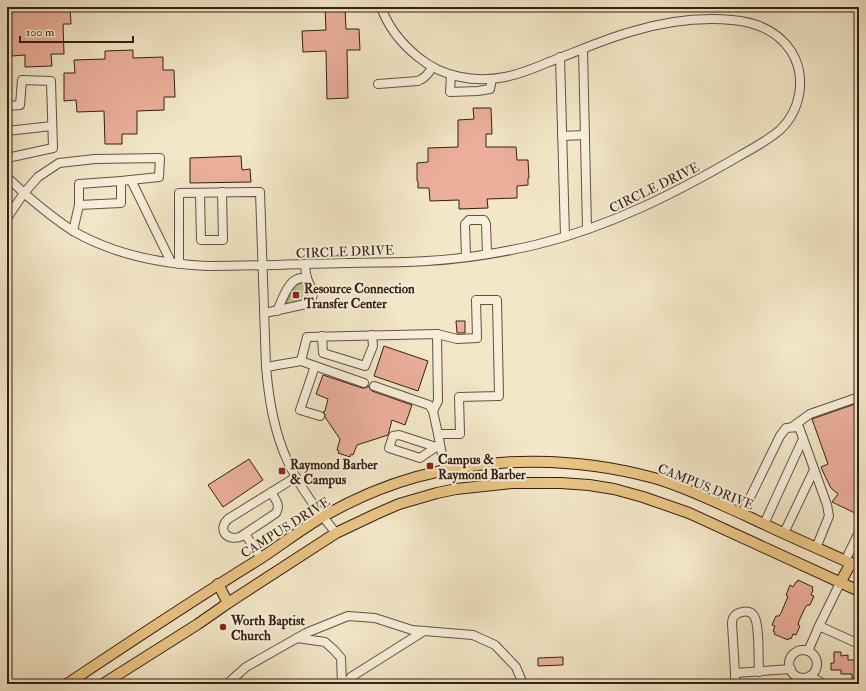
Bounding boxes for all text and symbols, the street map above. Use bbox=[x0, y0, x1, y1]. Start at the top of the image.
scale bar bbox=[20, 18, 133, 44]
text: 100 m bbox=[26, 25, 55, 40]
street label: CIRCLE DRIVE bbox=[607, 159, 702, 217]
street label: CIRCLE DRIVE bbox=[296, 242, 394, 262]
place label: Resource Connection Transfer Center bbox=[303, 281, 415, 312]
marker: Resource Connection Transfer Center bbox=[291, 290, 301, 300]
place label: Campus & Raymond Barber bbox=[438, 452, 527, 484]
place label: Raymond Barber & Campus bbox=[290, 457, 379, 489]
street label: CAMPUS DRIVE bbox=[655, 460, 756, 514]
marker: Campus & Raymond Barber bbox=[425, 461, 435, 471]
marker: Raymond Barber & Campus bbox=[277, 466, 287, 476]
street label: CAMPUS DRIVE bbox=[238, 494, 333, 562]
place label: Worth Baptist Church bbox=[230, 613, 306, 644]
marker: Worth Baptist Church bbox=[218, 622, 228, 632]

